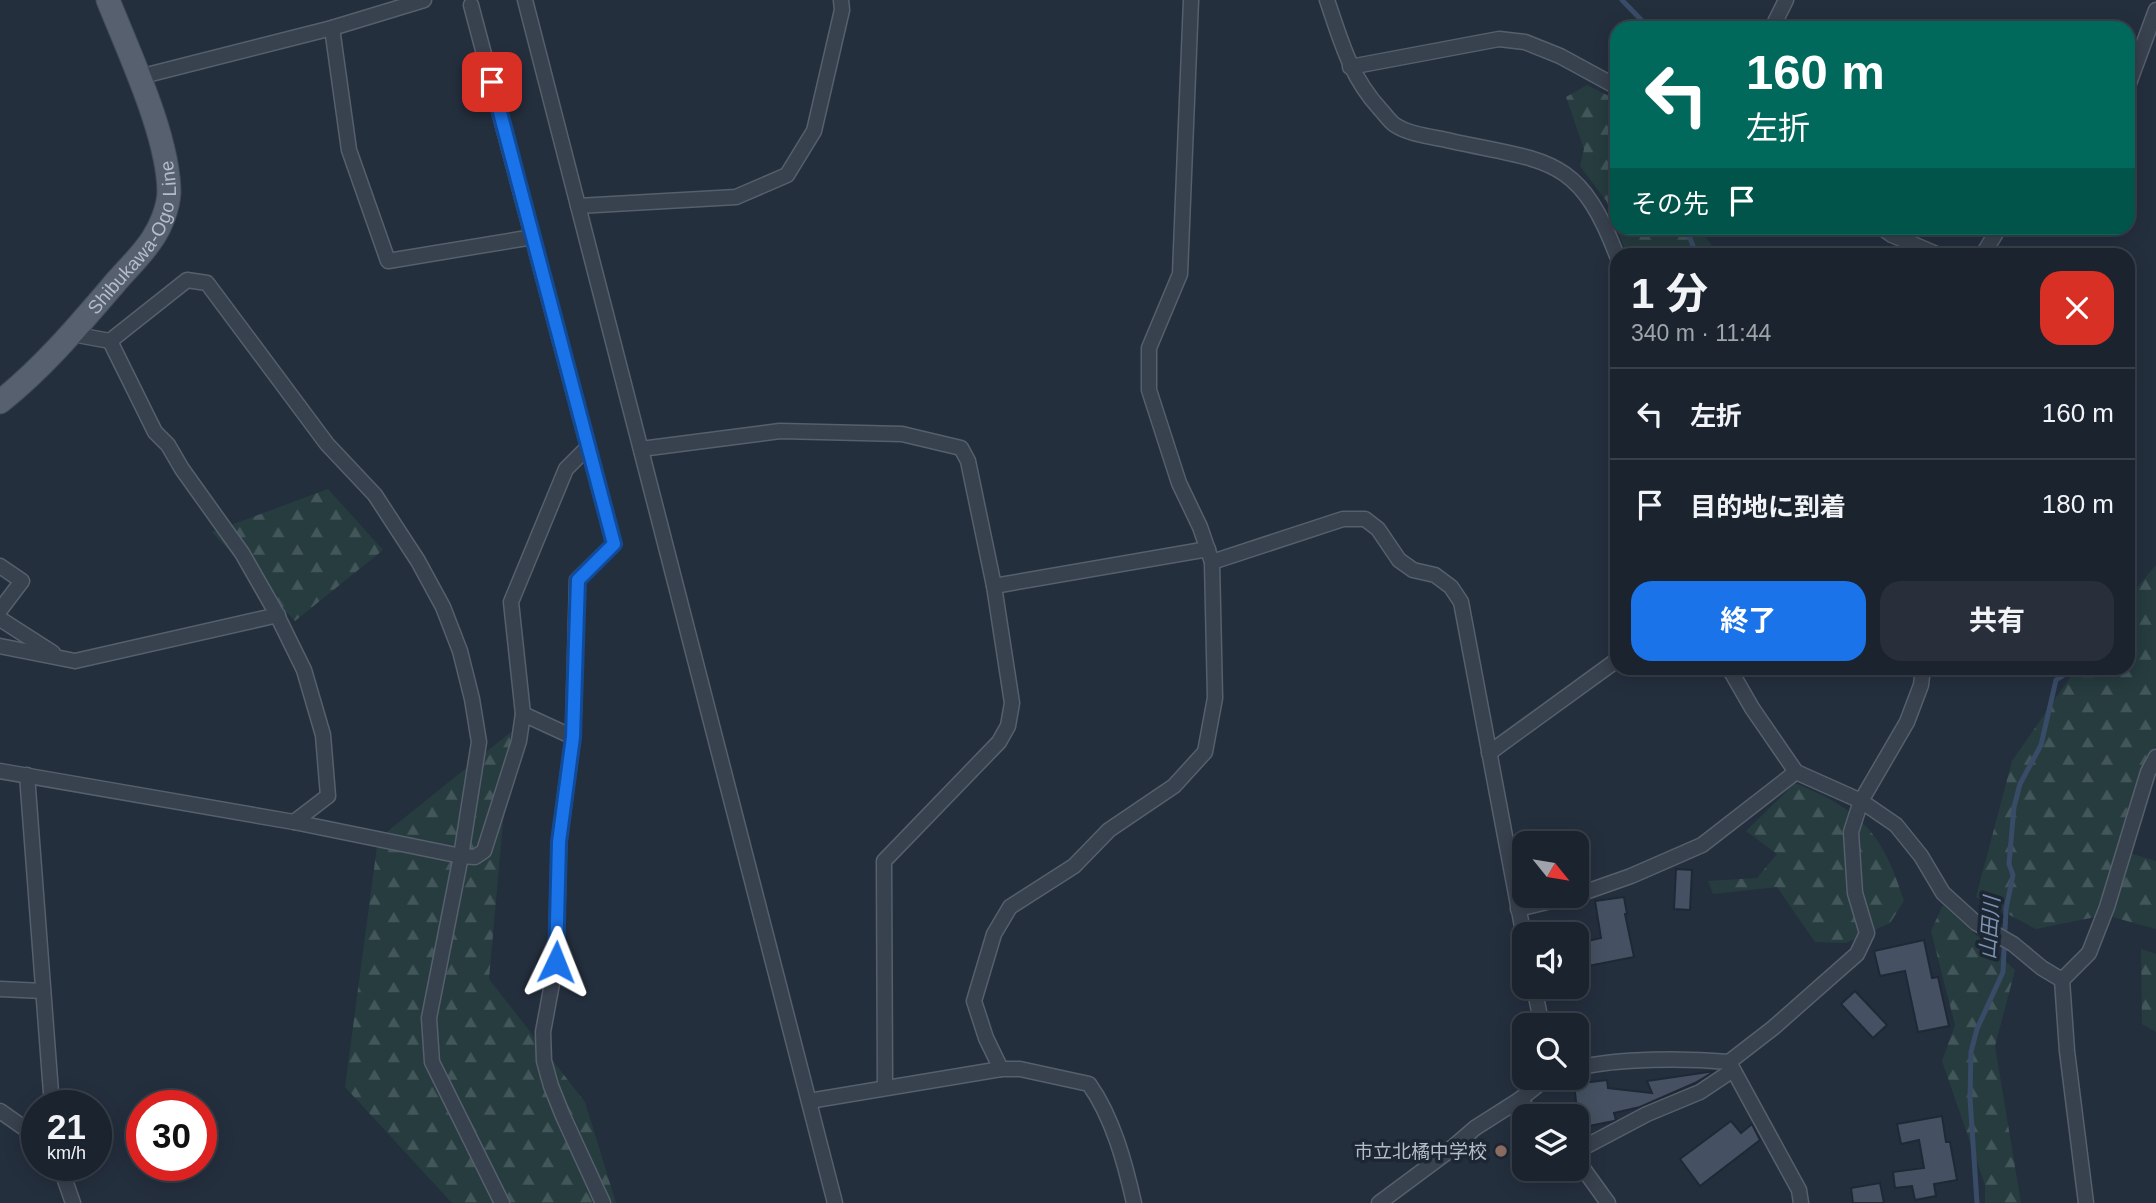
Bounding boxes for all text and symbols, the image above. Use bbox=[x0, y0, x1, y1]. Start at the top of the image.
text: 160 m bbox=[1746, 45, 1885, 99]
icon: left bbox=[1631, 49, 1722, 140]
pin bbox=[462, 52, 522, 112]
icon: arrive bbox=[473, 63, 511, 101]
text: 左折 bbox=[1746, 110, 1810, 146]
street label: Shibukawa-Ogo Line bbox=[83, 159, 180, 318]
icon: arrive bbox=[1723, 182, 1761, 220]
text: その先 bbox=[1631, 189, 1709, 219]
text: 1 分 bbox=[1631, 270, 1708, 317]
button: close bbox=[2040, 271, 2114, 345]
text: 340 m · 11:44 bbox=[1631, 320, 1771, 346]
icon: left bbox=[1631, 395, 1669, 433]
text: 160 m bbox=[2042, 398, 2114, 428]
text: 左折 bbox=[1690, 401, 1742, 431]
icon: arrive bbox=[1631, 486, 1669, 524]
text: 180 m bbox=[2042, 489, 2114, 519]
text: 目的地に到着 bbox=[1690, 492, 1846, 522]
button: 終了 bbox=[1631, 581, 1866, 661]
button: 共有 bbox=[1880, 581, 2114, 661]
north arrow bbox=[1512, 831, 1589, 908]
map controls bbox=[1512, 831, 1589, 1181]
water label: 山田川 bbox=[1976, 894, 2003, 960]
button: sound bbox=[1512, 922, 1589, 999]
position arrow bbox=[519, 925, 593, 999]
button: search bbox=[1512, 1013, 1589, 1090]
speed limit sign: 30 bbox=[126, 1090, 217, 1181]
button: layers bbox=[1512, 1104, 1589, 1181]
text: 21 bbox=[47, 1107, 86, 1146]
place label: 市立北橘中学校 bbox=[1354, 1141, 1487, 1162]
text: km/h bbox=[47, 1143, 86, 1163]
marker: 市立北橘中学校 bbox=[1493, 1143, 1509, 1159]

